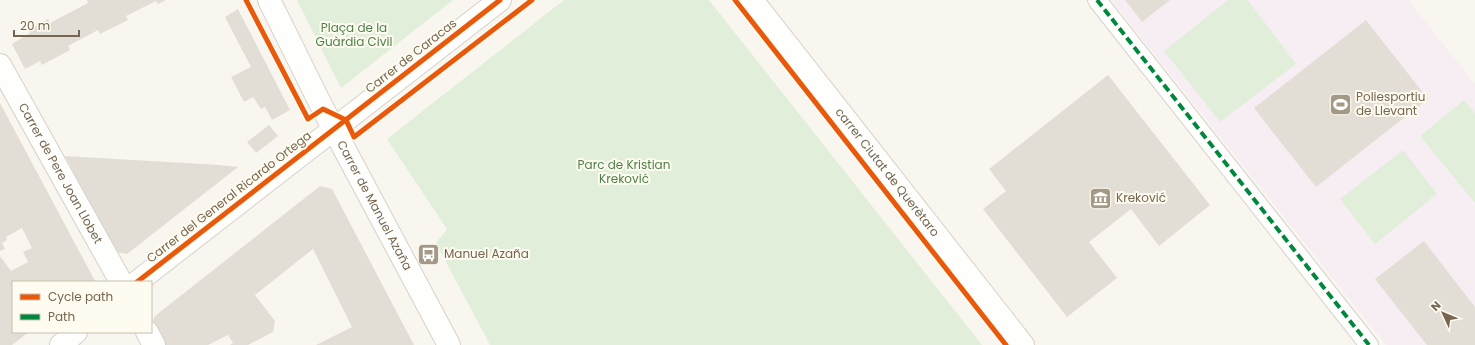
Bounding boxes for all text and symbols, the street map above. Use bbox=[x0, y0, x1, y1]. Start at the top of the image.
scale bar bbox=[14, 12, 79, 38]
street label: Carrer de Caracas bbox=[361, 14, 460, 97]
text: 20 m bbox=[20, 17, 50, 34]
park label: Plaça de la Guàrdia Civil bbox=[316, 19, 392, 50]
place label: Poliesportiu de Llevant bbox=[1356, 88, 1426, 119]
sports icon: Poliesportiu de Llevant bbox=[1328, 91, 1354, 117]
street label: Carrer de Pere Joan Llobet bbox=[15, 100, 107, 247]
street label: carrer Ciutat de Querètaro bbox=[832, 104, 944, 240]
street label: Carrer del General Ricardo Ortega bbox=[143, 127, 315, 266]
street label: Carrer de Manuel Azaña bbox=[333, 137, 417, 273]
park label: Parc de Kristian Kreković bbox=[578, 156, 670, 187]
museum icon: Kreković bbox=[1088, 185, 1114, 211]
place label: Kreković bbox=[1116, 189, 1166, 206]
bus stop icon: Manuel Azaña bbox=[416, 241, 442, 267]
place label: Manuel Azaña bbox=[444, 245, 529, 262]
legend bbox=[12, 281, 152, 333]
text: Cycle path bbox=[48, 288, 113, 305]
north arrow bbox=[1423, 293, 1463, 333]
text: N bbox=[1427, 298, 1444, 315]
text: Path bbox=[48, 308, 75, 325]

